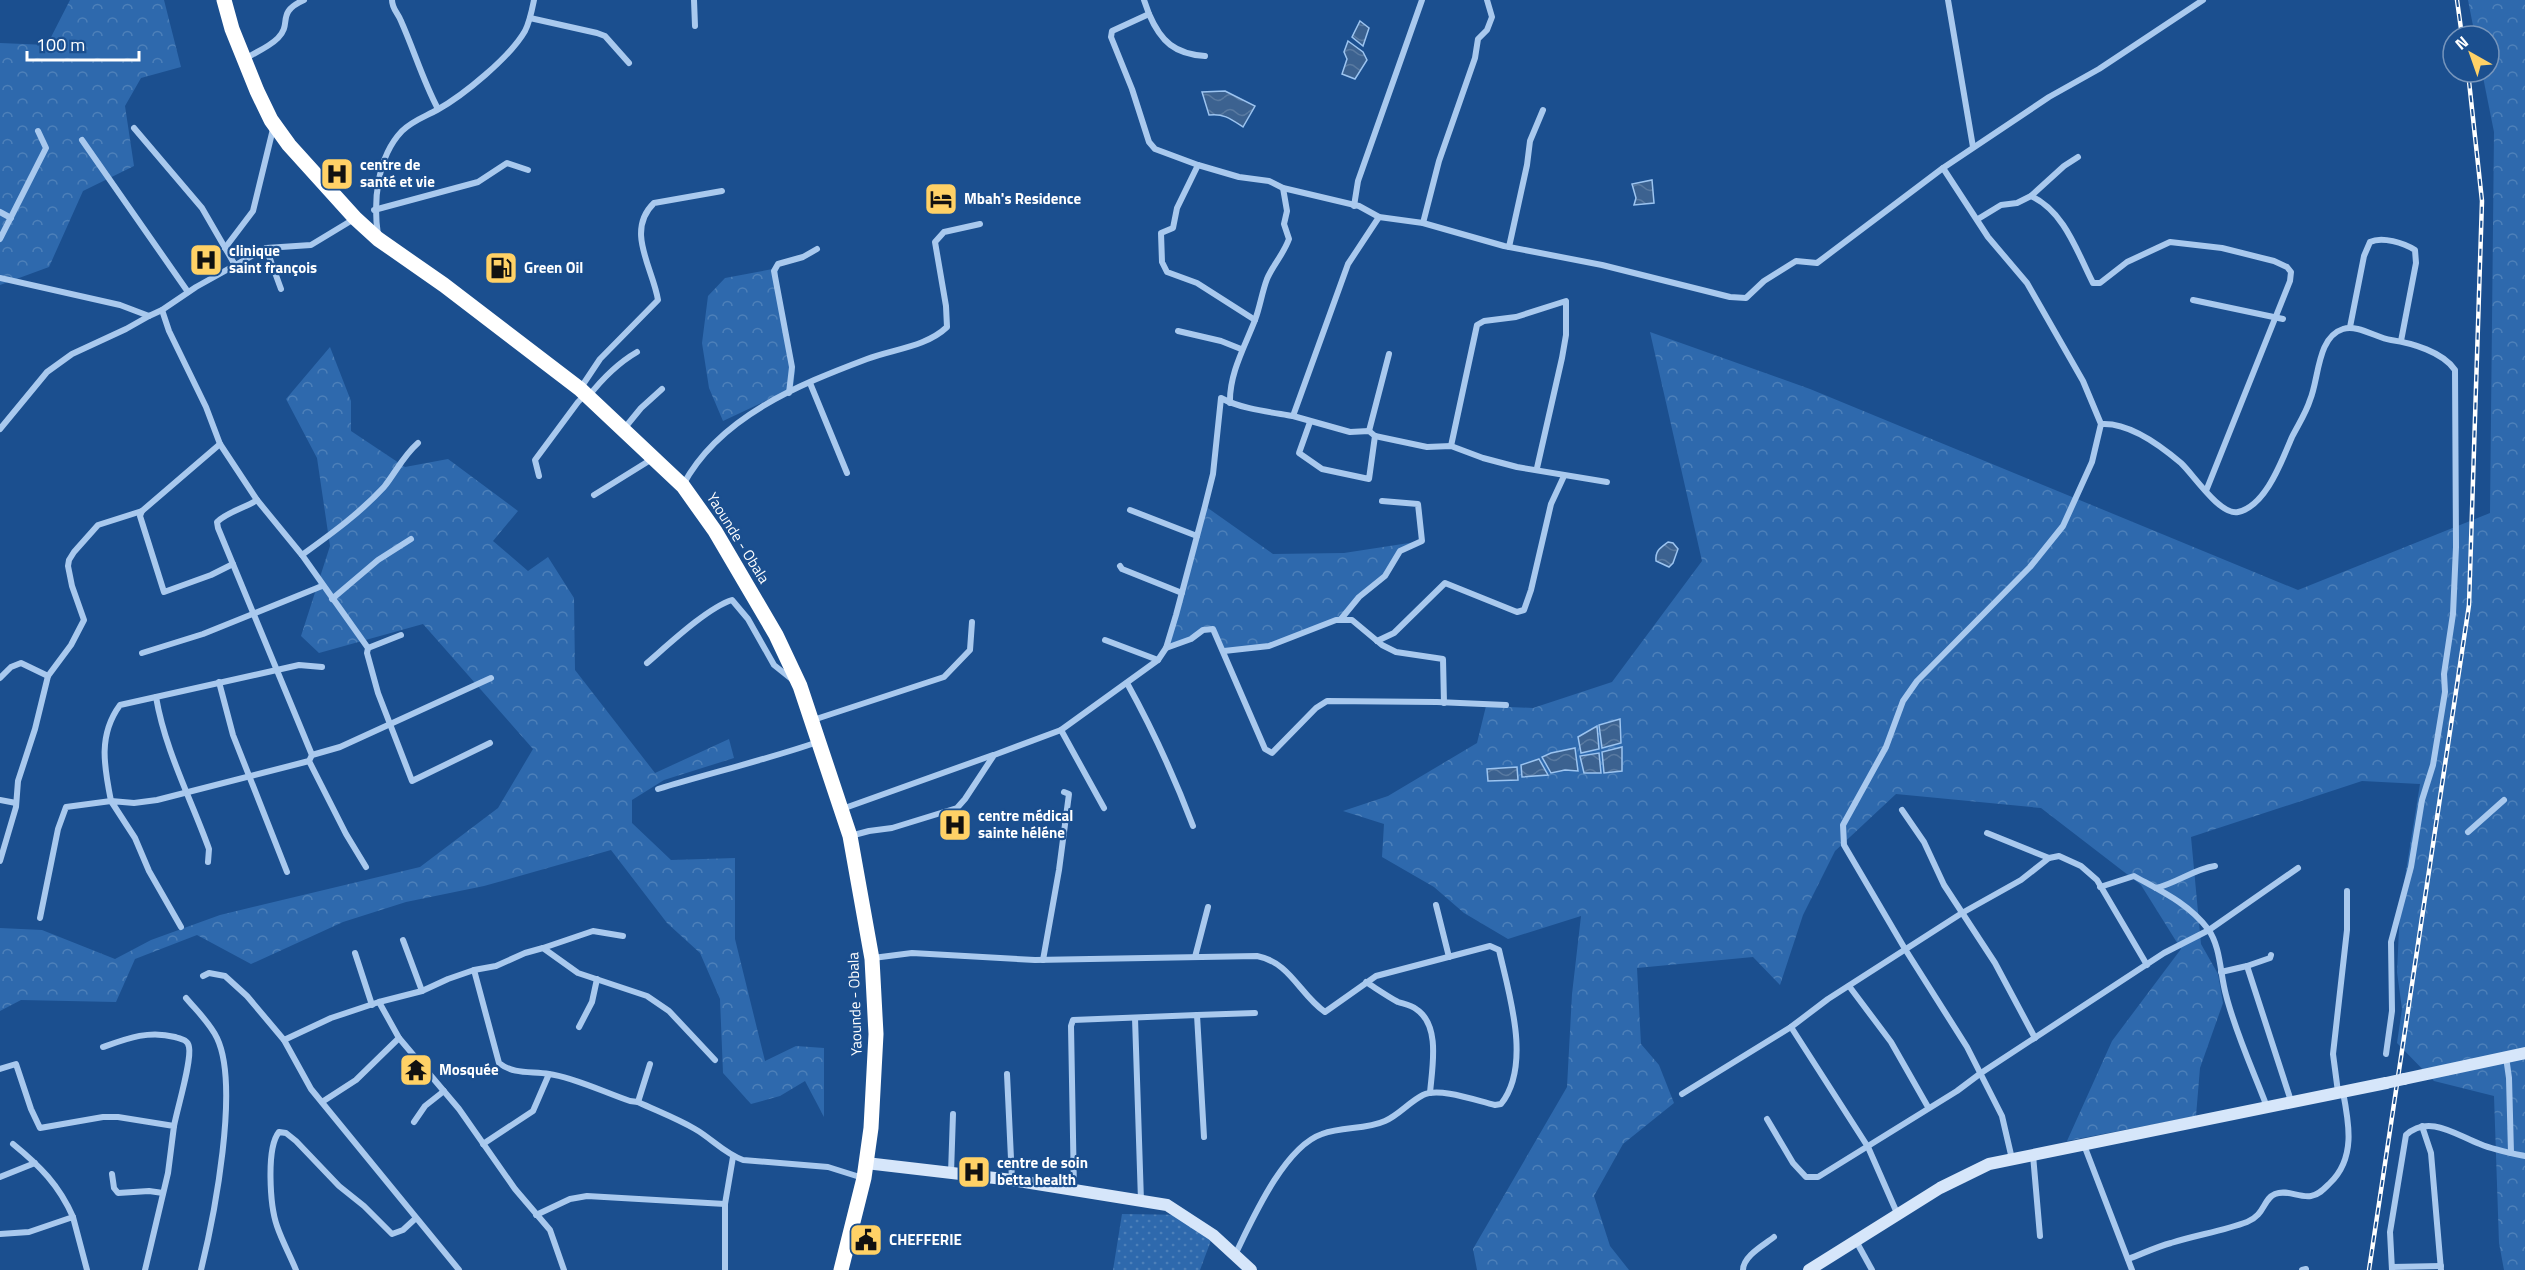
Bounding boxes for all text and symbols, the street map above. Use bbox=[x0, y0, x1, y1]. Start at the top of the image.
scale bar bbox=[27, 24, 140, 62]
north arrow bbox=[2441, 24, 2501, 84]
text: N bbox=[2449, 30, 2473, 55]
text: 100 m bbox=[36, 31, 85, 58]
place label: centre de santé et vie bbox=[360, 153, 435, 193]
hospital icon: centre de santé et vie bbox=[319, 156, 355, 192]
hotel icon: Mbah's Residence bbox=[923, 181, 959, 217]
place label: Mbah's Residence bbox=[964, 187, 1081, 210]
place label: clinique saint françois bbox=[229, 239, 317, 279]
hospital icon: clinique saint françois bbox=[188, 242, 224, 278]
fuel station icon: Green Oil bbox=[483, 250, 519, 286]
place label: Green Oil bbox=[524, 256, 583, 279]
street label: Yaounde - Obala bbox=[701, 488, 776, 588]
place label: centre médical sainte héléne bbox=[978, 804, 1073, 844]
hospital icon: centre médical sainte héléne bbox=[937, 807, 973, 843]
street label: Yaounde - Obala bbox=[841, 951, 868, 1056]
temple icon: Mosquée bbox=[398, 1052, 434, 1088]
place label: Mosquée bbox=[439, 1058, 499, 1081]
place label: centre de soin betta health bbox=[997, 1151, 1088, 1191]
hospital icon: centre de soin betta health bbox=[956, 1154, 992, 1190]
public building icon: CHEFFERIE bbox=[848, 1222, 884, 1258]
place label: CHEFFERIE bbox=[889, 1228, 962, 1251]

